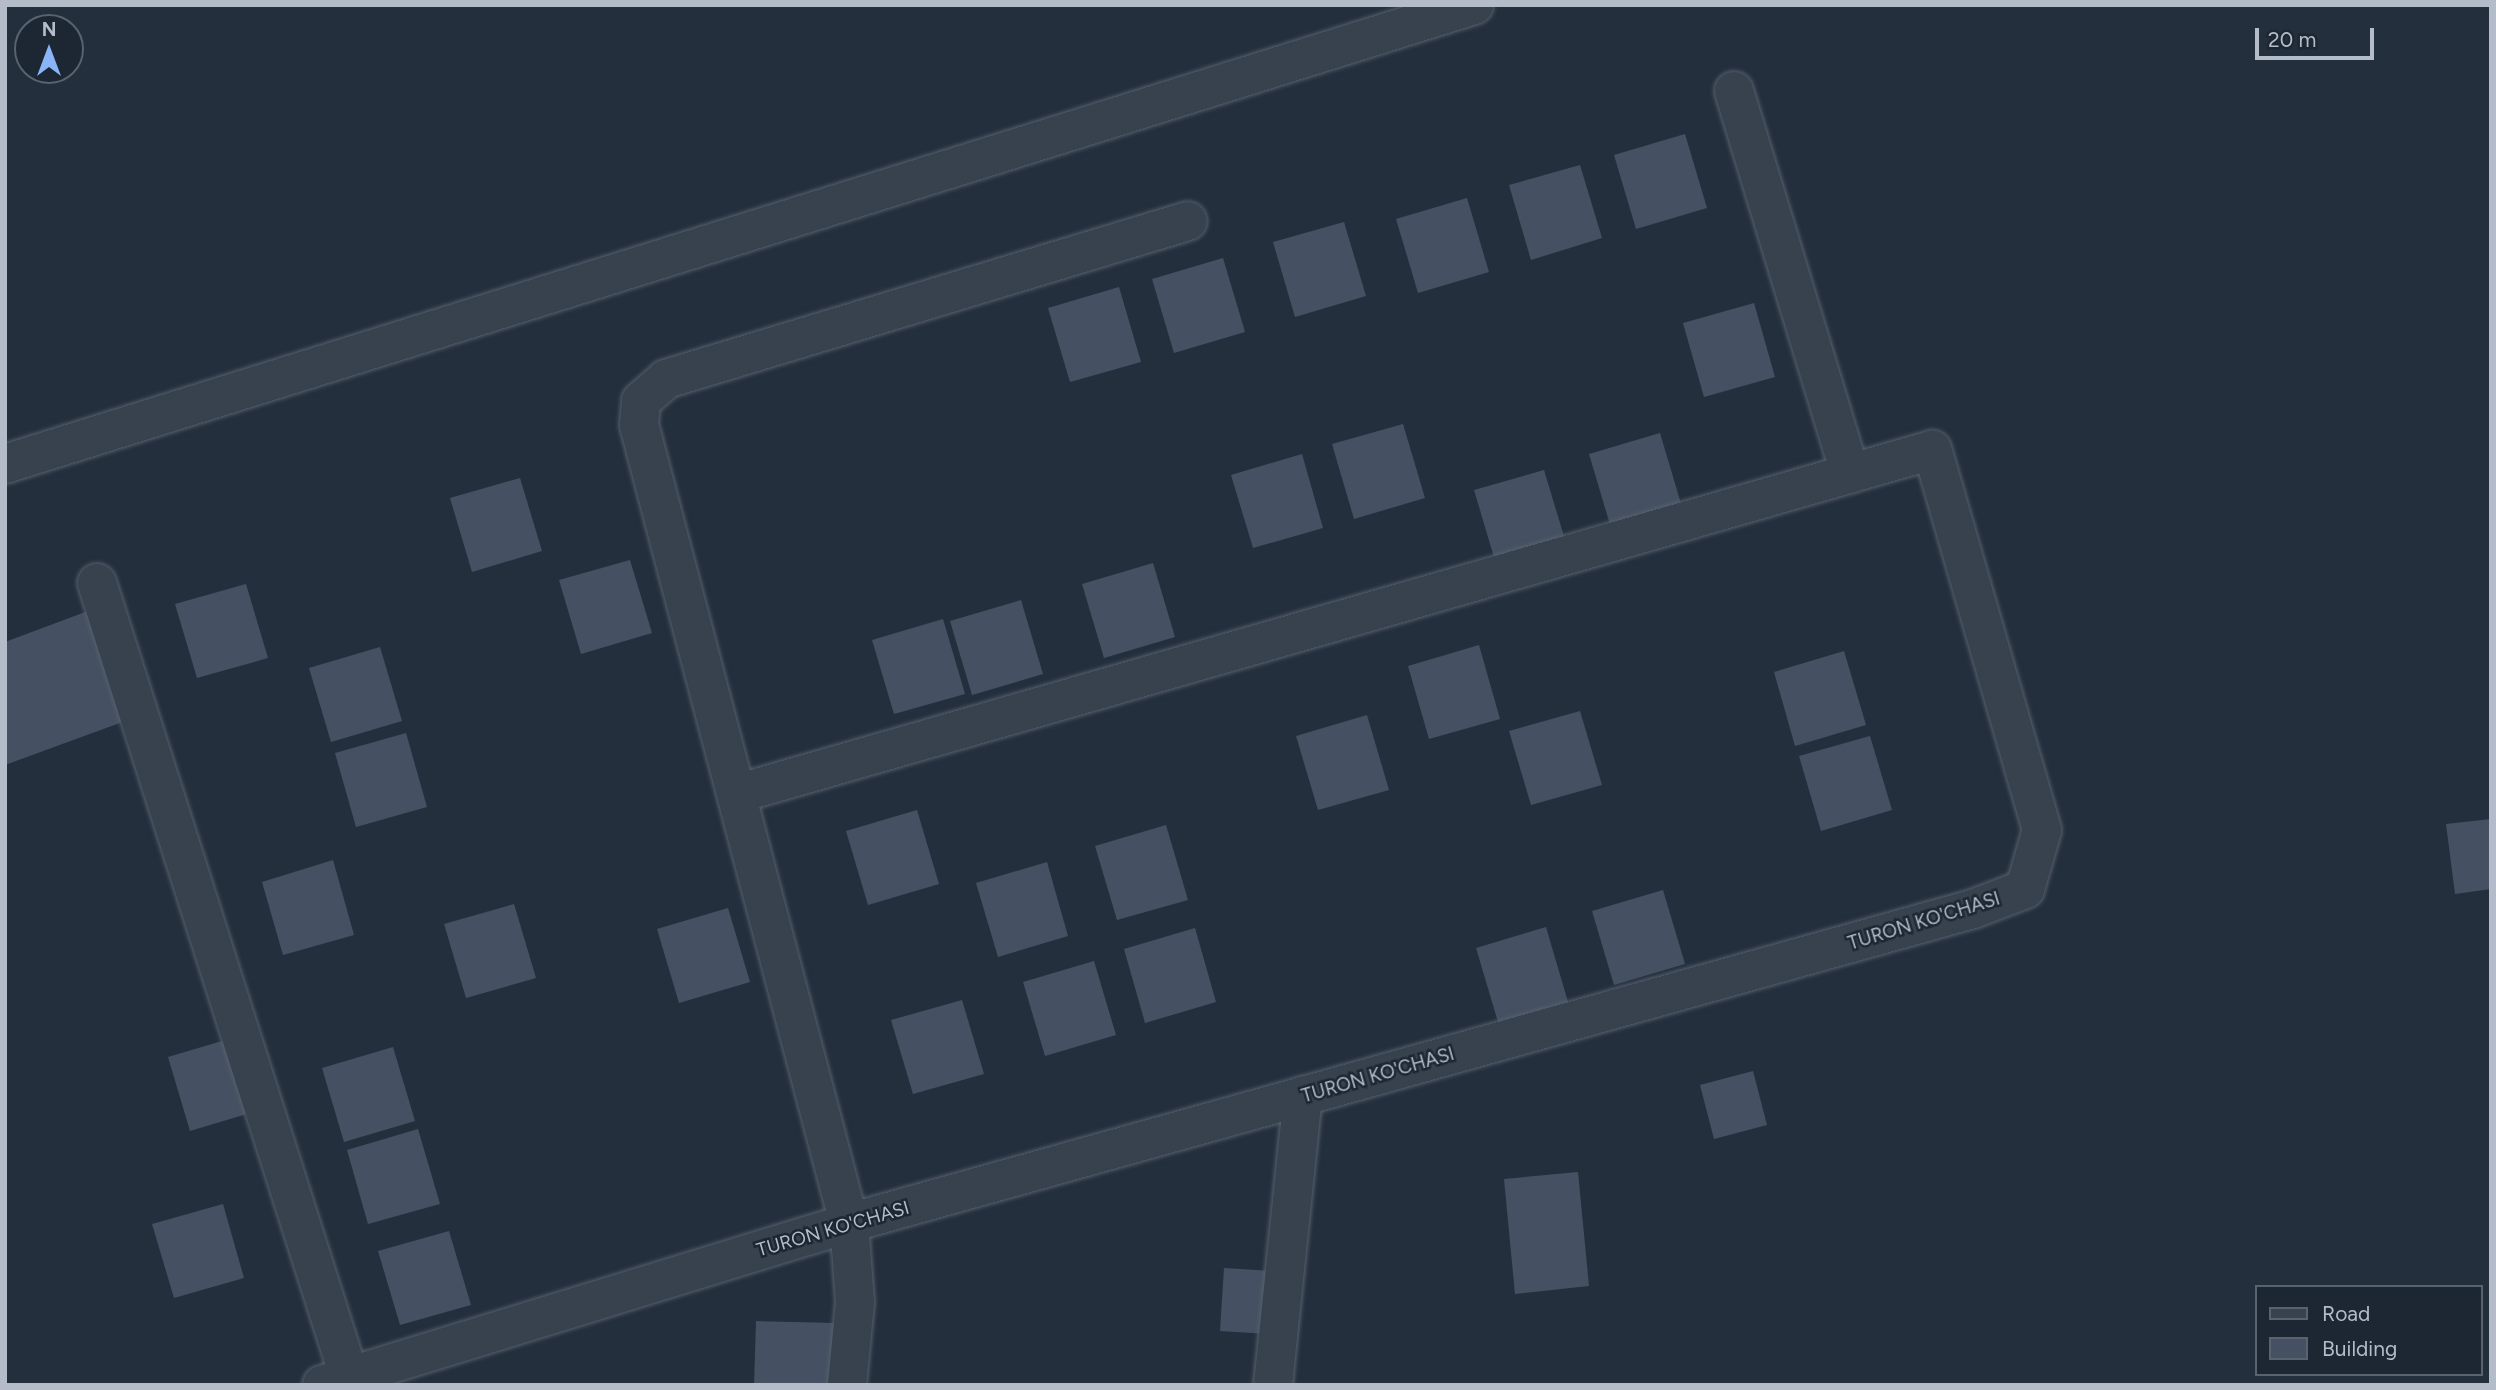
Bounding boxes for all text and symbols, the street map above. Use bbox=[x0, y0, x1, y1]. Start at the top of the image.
north arrow bbox=[14, 14, 84, 84]
scale bar bbox=[2258, 14, 2377, 58]
text: N bbox=[42, 18, 56, 41]
text: 20 m bbox=[2268, 27, 2316, 52]
street label: TURON KO'CHASI bbox=[1845, 887, 2003, 955]
street label: TURON KO'CHASI bbox=[1299, 1042, 1457, 1108]
street label: TURON KO'CHASI bbox=[754, 1196, 912, 1262]
legend bbox=[2254, 1285, 2482, 1376]
text: Road bbox=[2322, 1301, 2370, 1326]
text: Building bbox=[2322, 1336, 2397, 1361]

